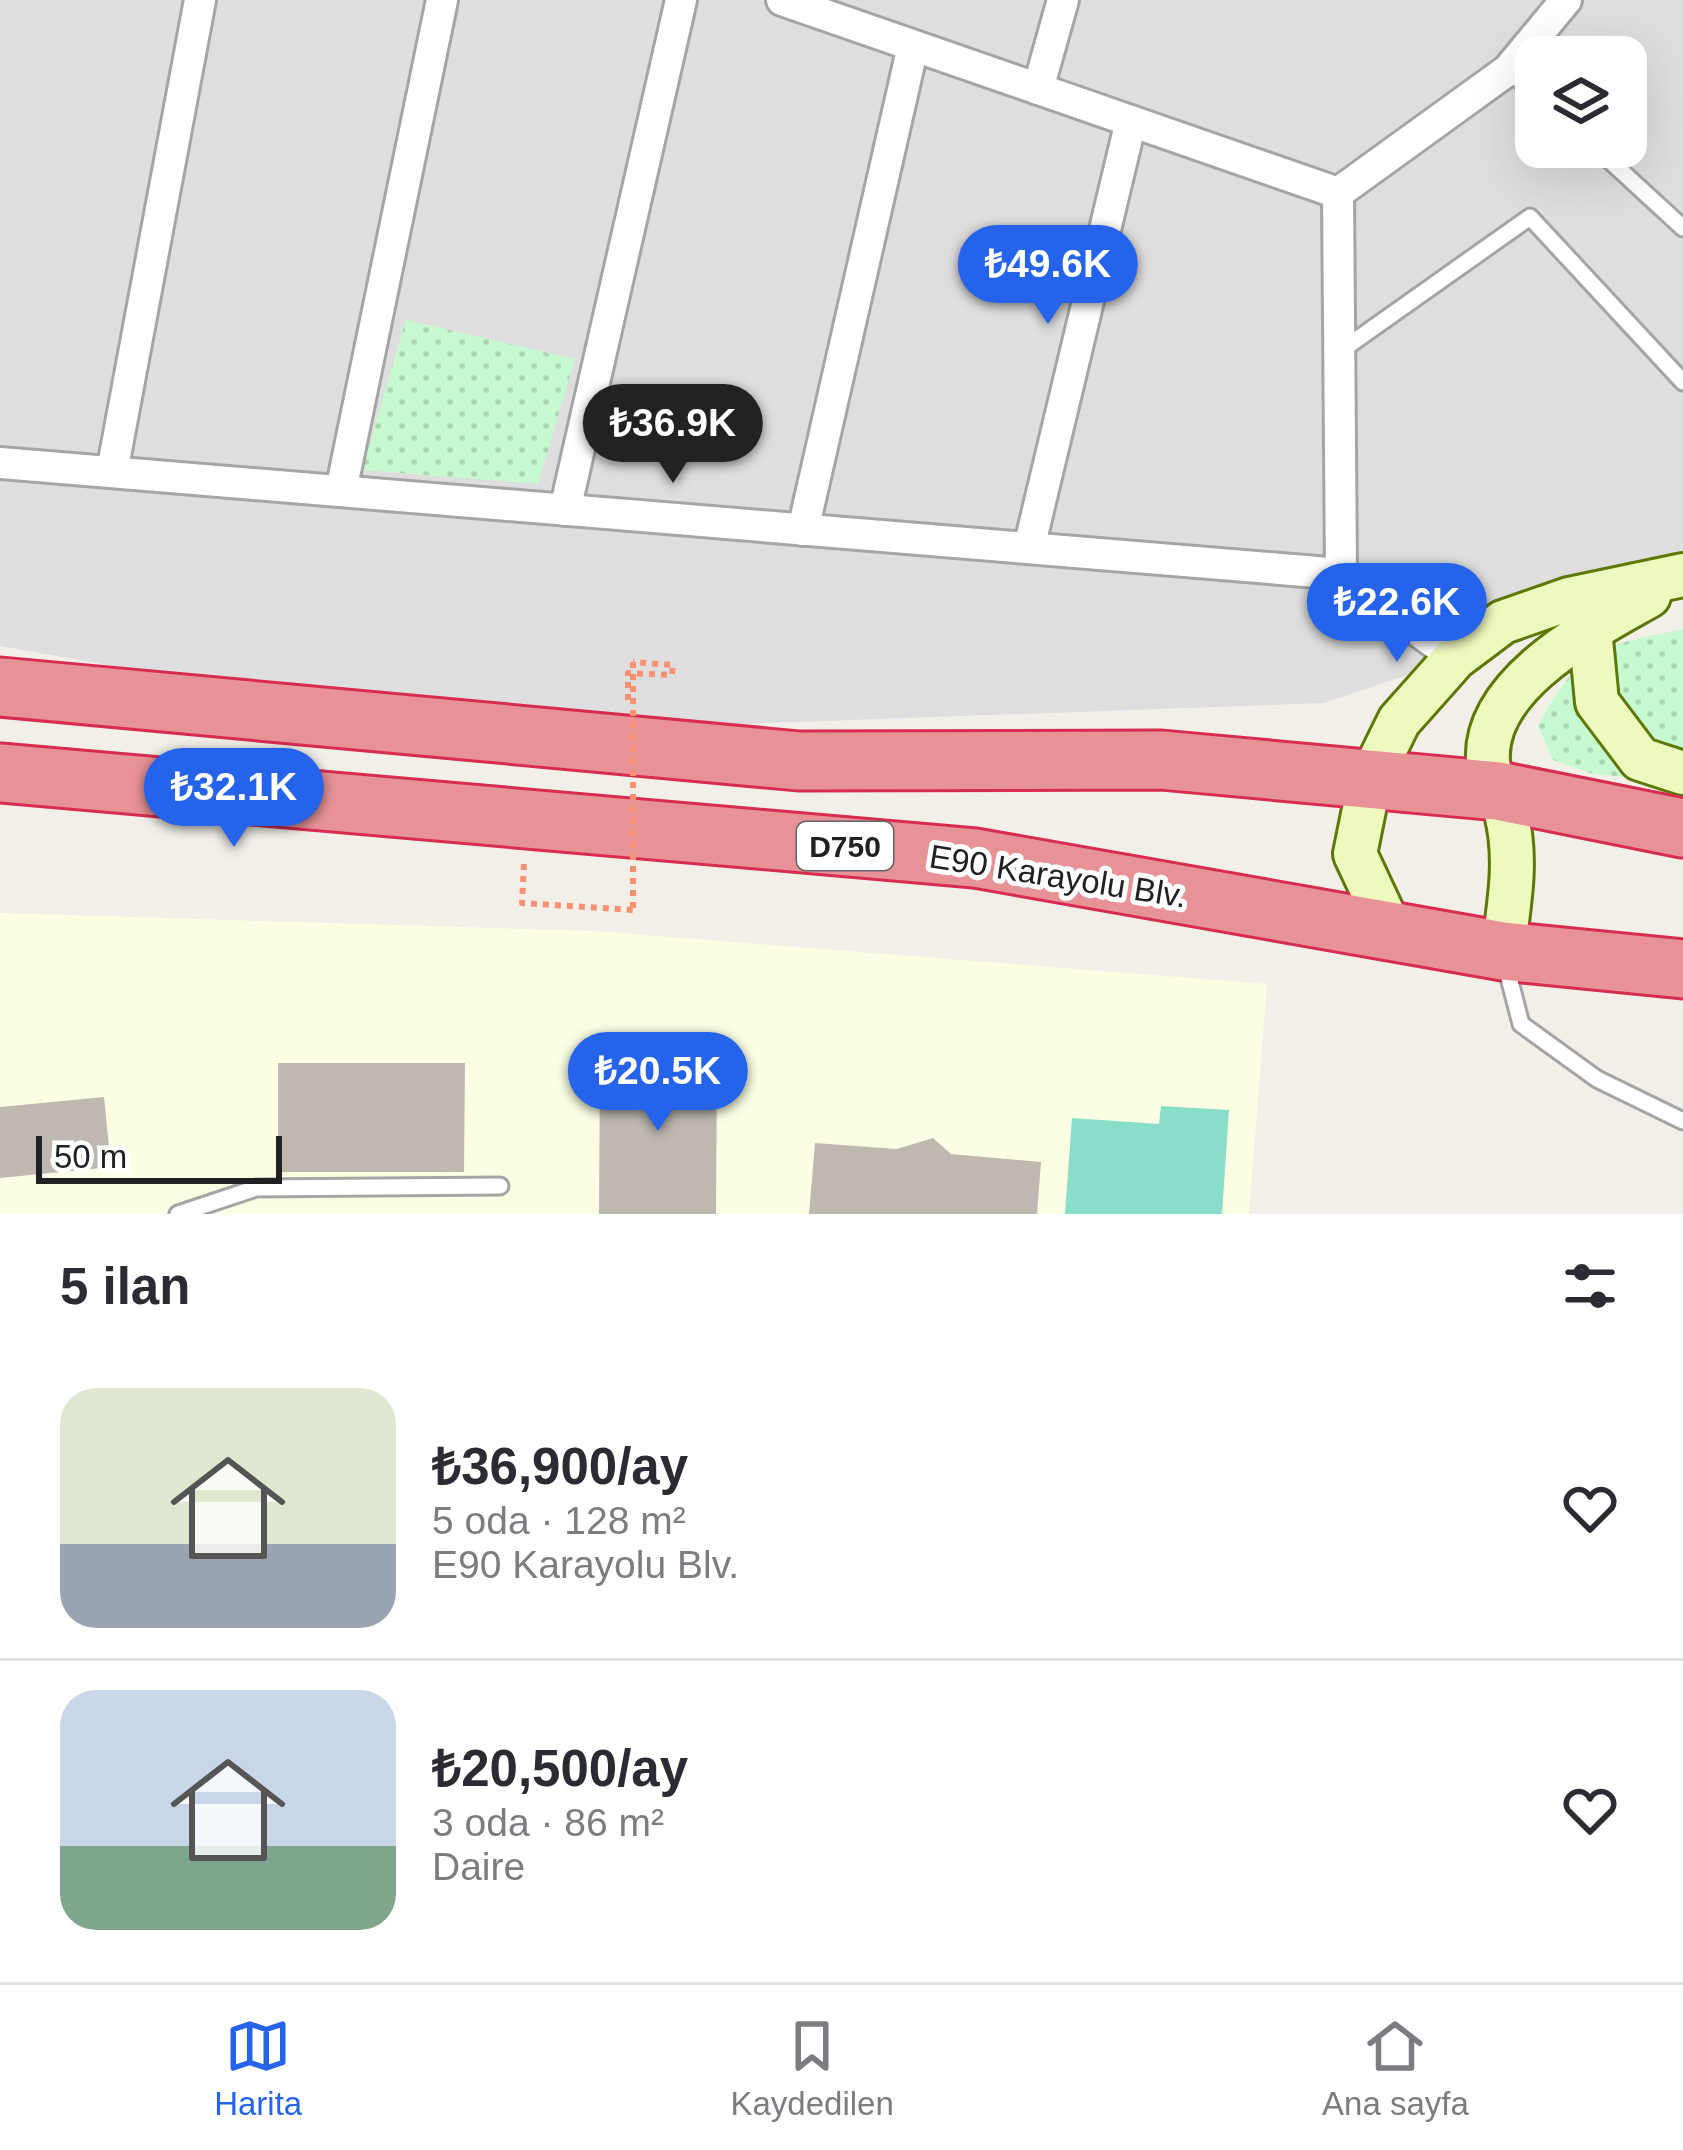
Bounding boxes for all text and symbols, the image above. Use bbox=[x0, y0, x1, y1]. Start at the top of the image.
map controls bbox=[1515, 36, 1647, 168]
button: layers bbox=[1515, 36, 1647, 168]
pin: ₺49.6K bbox=[950, 225, 1146, 327]
text: ₺49.6K bbox=[985, 242, 1111, 285]
pin: ₺36.9K bbox=[575, 384, 771, 486]
text: ₺36.9K bbox=[610, 401, 736, 444]
pin: ₺22.6K bbox=[1299, 563, 1495, 665]
text: ₺22.6K bbox=[1334, 580, 1460, 623]
pin: ₺32.1K bbox=[136, 748, 332, 850]
text: ₺32.1K bbox=[171, 765, 297, 808]
road number: D750 bbox=[797, 822, 893, 870]
street label: E90 Karayolu Blv. bbox=[927, 837, 1189, 915]
pin: ₺20.5K bbox=[560, 1032, 756, 1134]
text: ₺20.5K bbox=[595, 1049, 721, 1092]
scale bar bbox=[36, 1130, 282, 1183]
text: 50 m bbox=[54, 1138, 127, 1175]
icon: filters bbox=[1557, 1253, 1623, 1319]
text: 5 ilan bbox=[60, 1258, 190, 1315]
icon: home bbox=[156, 1436, 300, 1580]
text: ₺36,900/ay bbox=[432, 1438, 688, 1495]
icon: heart bbox=[1557, 1475, 1623, 1541]
text: 5 oda · 128 m² bbox=[432, 1499, 686, 1542]
text: E90 Karayolu Blv. bbox=[432, 1543, 739, 1586]
icon: home bbox=[156, 1738, 300, 1882]
text: ₺20,500/ay bbox=[432, 1740, 688, 1797]
icon: heart bbox=[1557, 1777, 1623, 1843]
text: 3 oda · 86 m² bbox=[432, 1801, 664, 1844]
text: Daire bbox=[432, 1845, 525, 1888]
tab: Harita bbox=[214, 2013, 302, 2123]
tab: Kaydedilen bbox=[730, 2013, 894, 2123]
tab: Ana sayfa bbox=[1322, 2013, 1469, 2123]

